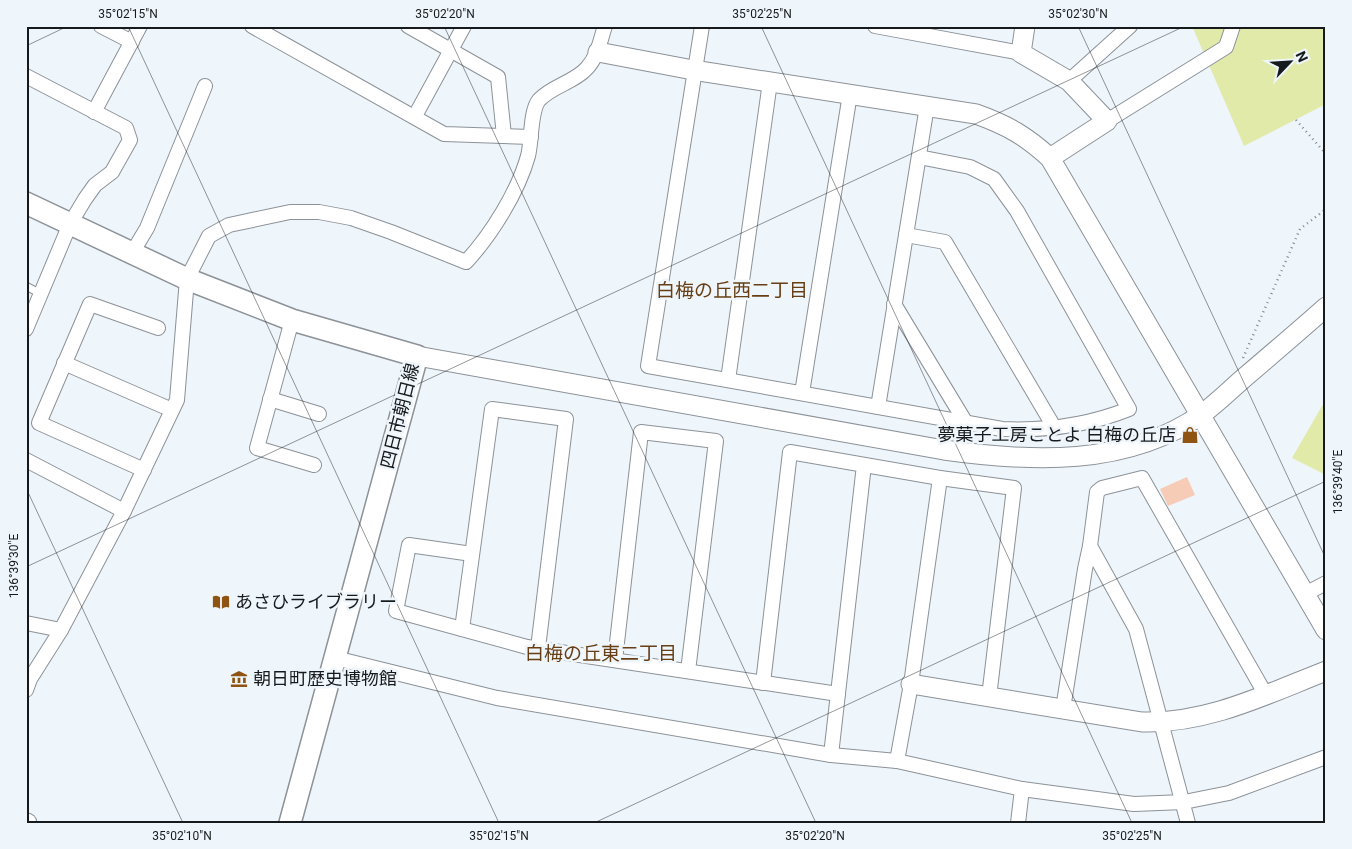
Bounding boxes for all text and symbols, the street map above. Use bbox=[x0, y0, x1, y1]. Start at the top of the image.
text: 35°02'15"N bbox=[98, 7, 158, 21]
text: 35°02'20"N bbox=[415, 7, 475, 21]
text: 35°02'25"N bbox=[732, 7, 792, 21]
text: 35°02'30"N bbox=[1048, 7, 1108, 21]
north arrow bbox=[1264, 38, 1314, 88]
text: N bbox=[1292, 49, 1311, 64]
district label: 白梅の丘西二丁目 bbox=[656, 279, 808, 302]
street label: 四日市朝日線 bbox=[376, 361, 423, 471]
place label: 夢菓子工房ことよ 白梅の丘店 bbox=[938, 424, 1176, 445]
shop icon: 夢菓子工房ことよ 白梅の丘店 bbox=[1180, 425, 1200, 445]
text: 136°39'40"E bbox=[1331, 450, 1345, 514]
text: 136°39'30"E bbox=[7, 534, 21, 598]
place label: あさひライブラリー bbox=[235, 591, 397, 612]
library icon: あさひライブラリー bbox=[211, 592, 231, 612]
district label: 白梅の丘東二丁目 bbox=[525, 642, 677, 665]
place label: 朝日町歴史博物館 bbox=[253, 668, 397, 689]
museum icon: 朝日町歴史博物館 bbox=[229, 669, 249, 689]
text: 35°02'10"N bbox=[152, 829, 212, 843]
text: 35°02'15"N bbox=[469, 829, 529, 843]
text: 35°02'20"N bbox=[785, 829, 845, 843]
text: 35°02'25"N bbox=[1102, 829, 1162, 843]

